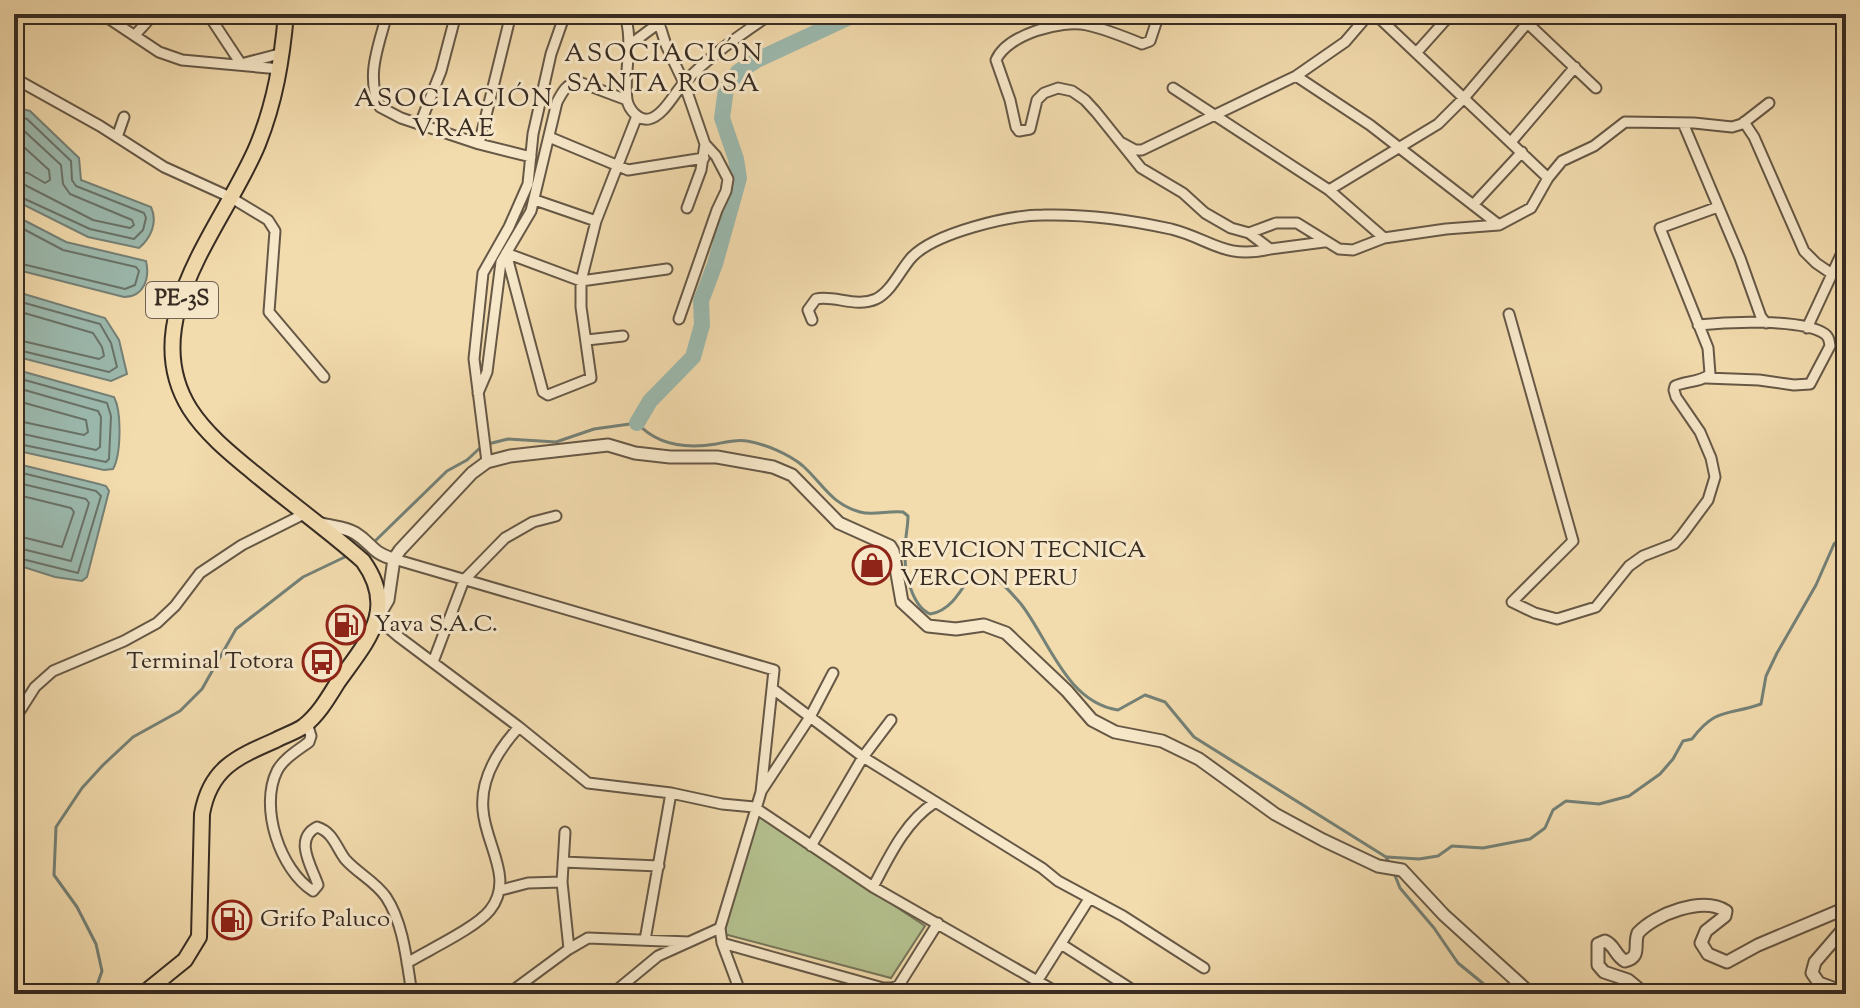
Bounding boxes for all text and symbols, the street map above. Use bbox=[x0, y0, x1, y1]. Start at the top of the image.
district label: ASOCIACIÓN SANTA ROSA bbox=[564, 36, 764, 103]
district label: ASOCIACIÓN VRAE bbox=[354, 81, 554, 148]
road number: PE-3S bbox=[146, 282, 218, 318]
place label: REVICION TECNICA VERCON PERU bbox=[900, 534, 1147, 596]
shop icon: REVICION TECNICA VERCON PERU bbox=[851, 544, 893, 586]
fuel station icon: Yava S.A.C. bbox=[325, 604, 367, 646]
place label: Yava S.A.C. bbox=[374, 608, 498, 642]
bus stop icon: Terminal Totora bbox=[301, 641, 343, 683]
place label: Terminal Totora bbox=[126, 645, 294, 679]
fuel station icon: Grifo Paluco bbox=[211, 899, 253, 941]
place label: Grifo Paluco bbox=[260, 903, 390, 937]

